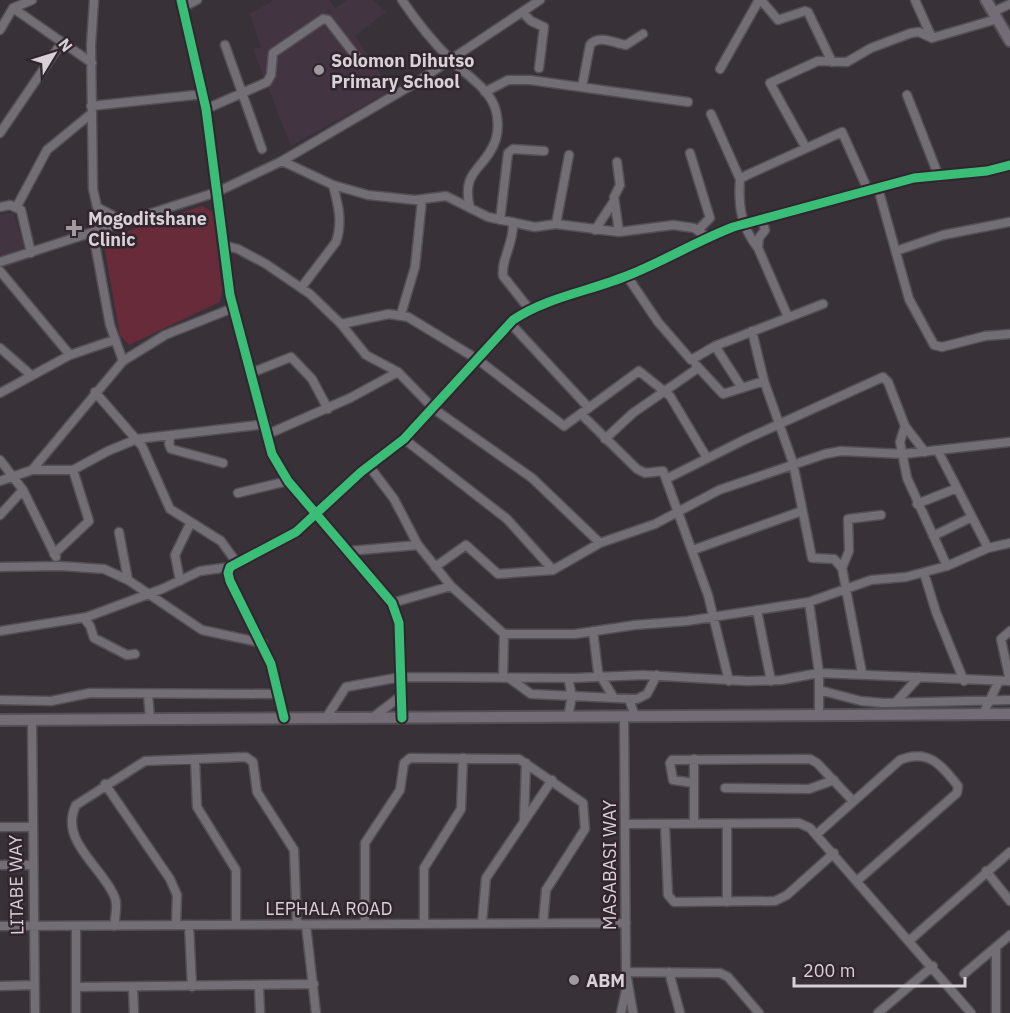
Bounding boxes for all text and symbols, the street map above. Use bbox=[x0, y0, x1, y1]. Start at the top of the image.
north arrow bbox=[24, 24, 84, 84]
text: N bbox=[54, 34, 77, 55]
place label: Solomon Dihutso Primary School bbox=[331, 49, 474, 93]
marker: Solomon Dihutso Primary School bbox=[312, 63, 326, 77]
place label: Mogoditshane Clinic bbox=[88, 207, 207, 251]
marker: Mogoditshane Clinic bbox=[65, 219, 83, 237]
street label: MASABASI WAY bbox=[598, 799, 621, 930]
street label: LITABE WAY bbox=[4, 834, 28, 935]
street label: LEPHALA ROAD bbox=[265, 897, 393, 920]
scale bar bbox=[794, 950, 965, 988]
text: 200 m bbox=[803, 959, 855, 982]
place label: ABM bbox=[586, 969, 625, 992]
marker: ABM bbox=[567, 973, 581, 987]

